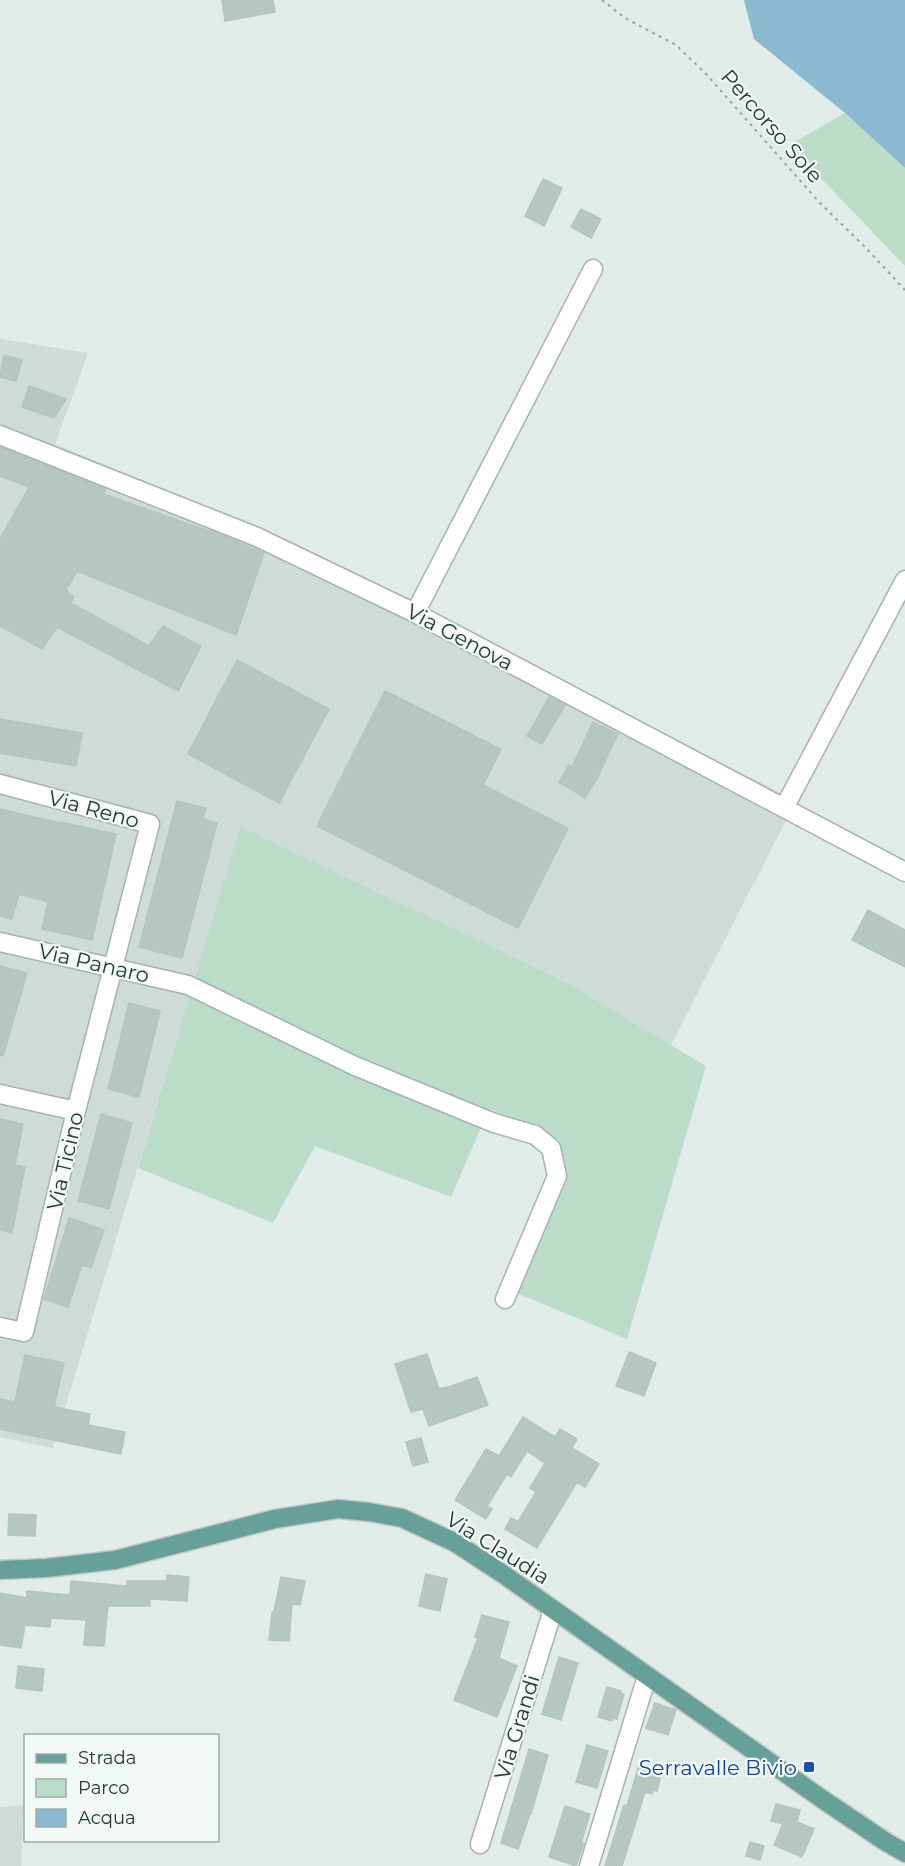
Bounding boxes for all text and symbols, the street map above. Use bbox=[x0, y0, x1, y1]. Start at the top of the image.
street label: Percorso Sole bbox=[716, 64, 828, 188]
street label: Via Genova bbox=[402, 598, 518, 676]
street label: Via Reno bbox=[46, 785, 142, 833]
street label: Via Panaro bbox=[36, 938, 152, 988]
street label: Via Ticino bbox=[42, 1109, 88, 1213]
street label: Via Claudia bbox=[442, 1506, 554, 1590]
street label: Via Grandi bbox=[489, 1672, 545, 1782]
legend bbox=[24, 1734, 219, 1842]
text: Strada bbox=[78, 1747, 136, 1769]
place label: Serravalle Bivio bbox=[639, 1755, 797, 1780]
marker: Serravalle Bivio bbox=[802, 1760, 816, 1774]
text: Parco bbox=[78, 1777, 130, 1799]
text: Acqua bbox=[78, 1807, 136, 1829]

